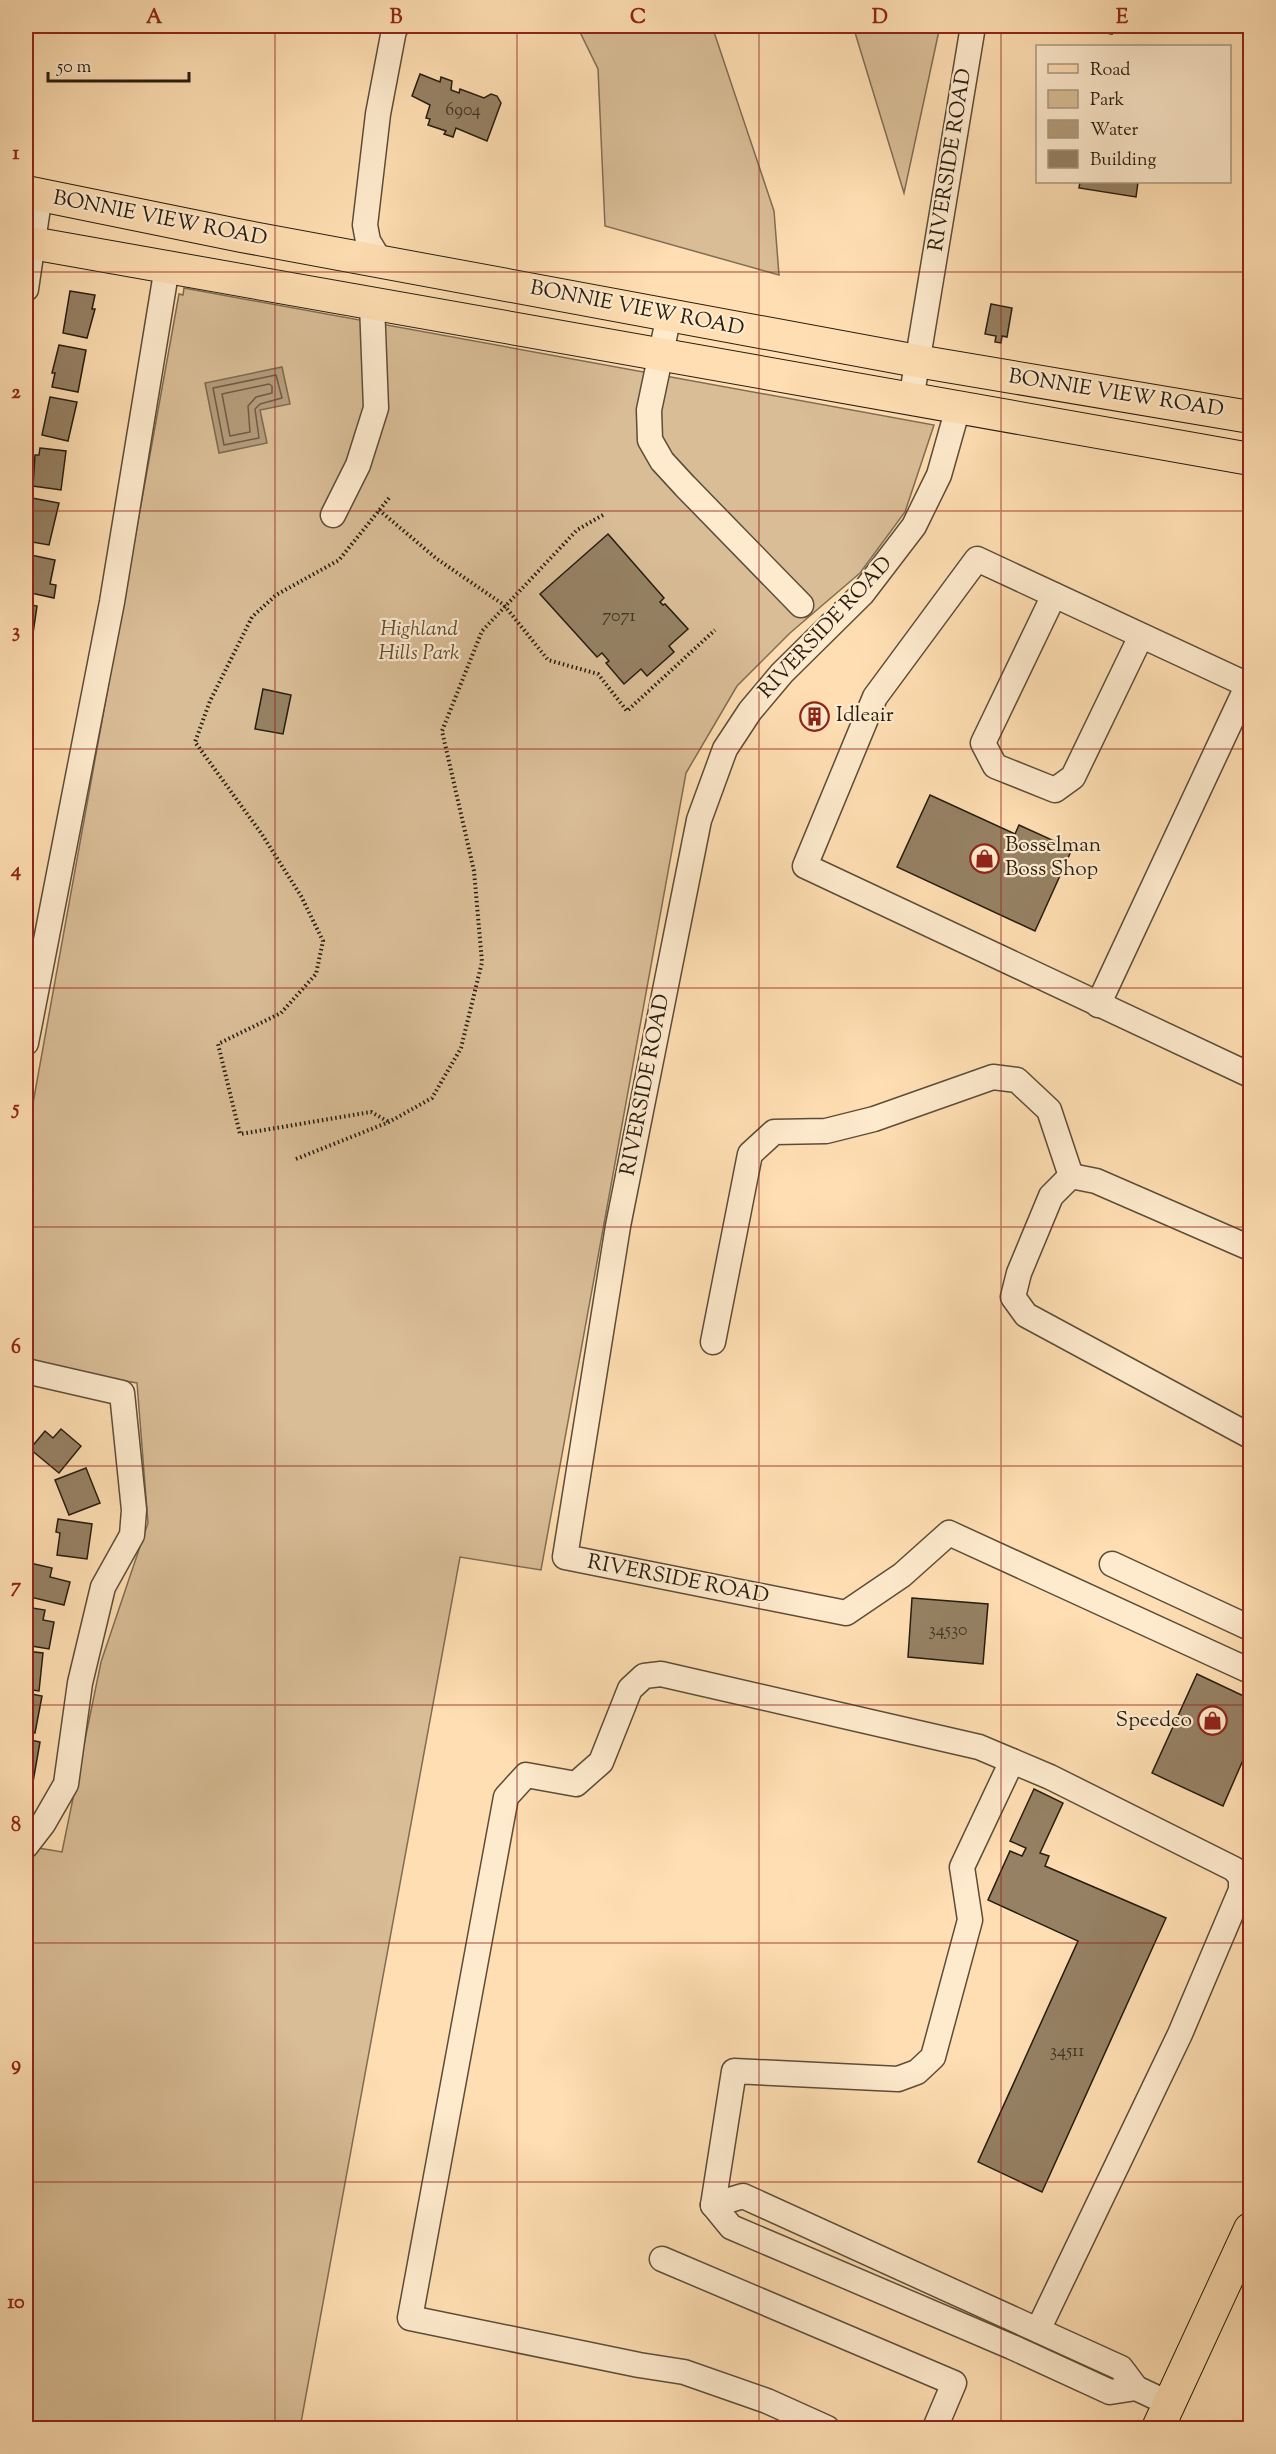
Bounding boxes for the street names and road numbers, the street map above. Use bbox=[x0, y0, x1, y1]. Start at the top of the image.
street label: RIVERSIDE ROAD bbox=[922, 66, 980, 254]
street label: BONNIE VIEW ROAD bbox=[50, 184, 270, 254]
street label: BONNIE VIEW ROAD bbox=[527, 274, 747, 344]
street label: BONNIE VIEW ROAD bbox=[1006, 362, 1226, 426]
street label: RIVERSIDE ROAD bbox=[752, 550, 900, 706]
street label: RIVERSIDE ROAD bbox=[614, 992, 678, 1178]
street label: RIVERSIDE ROAD bbox=[585, 1548, 771, 1612]

